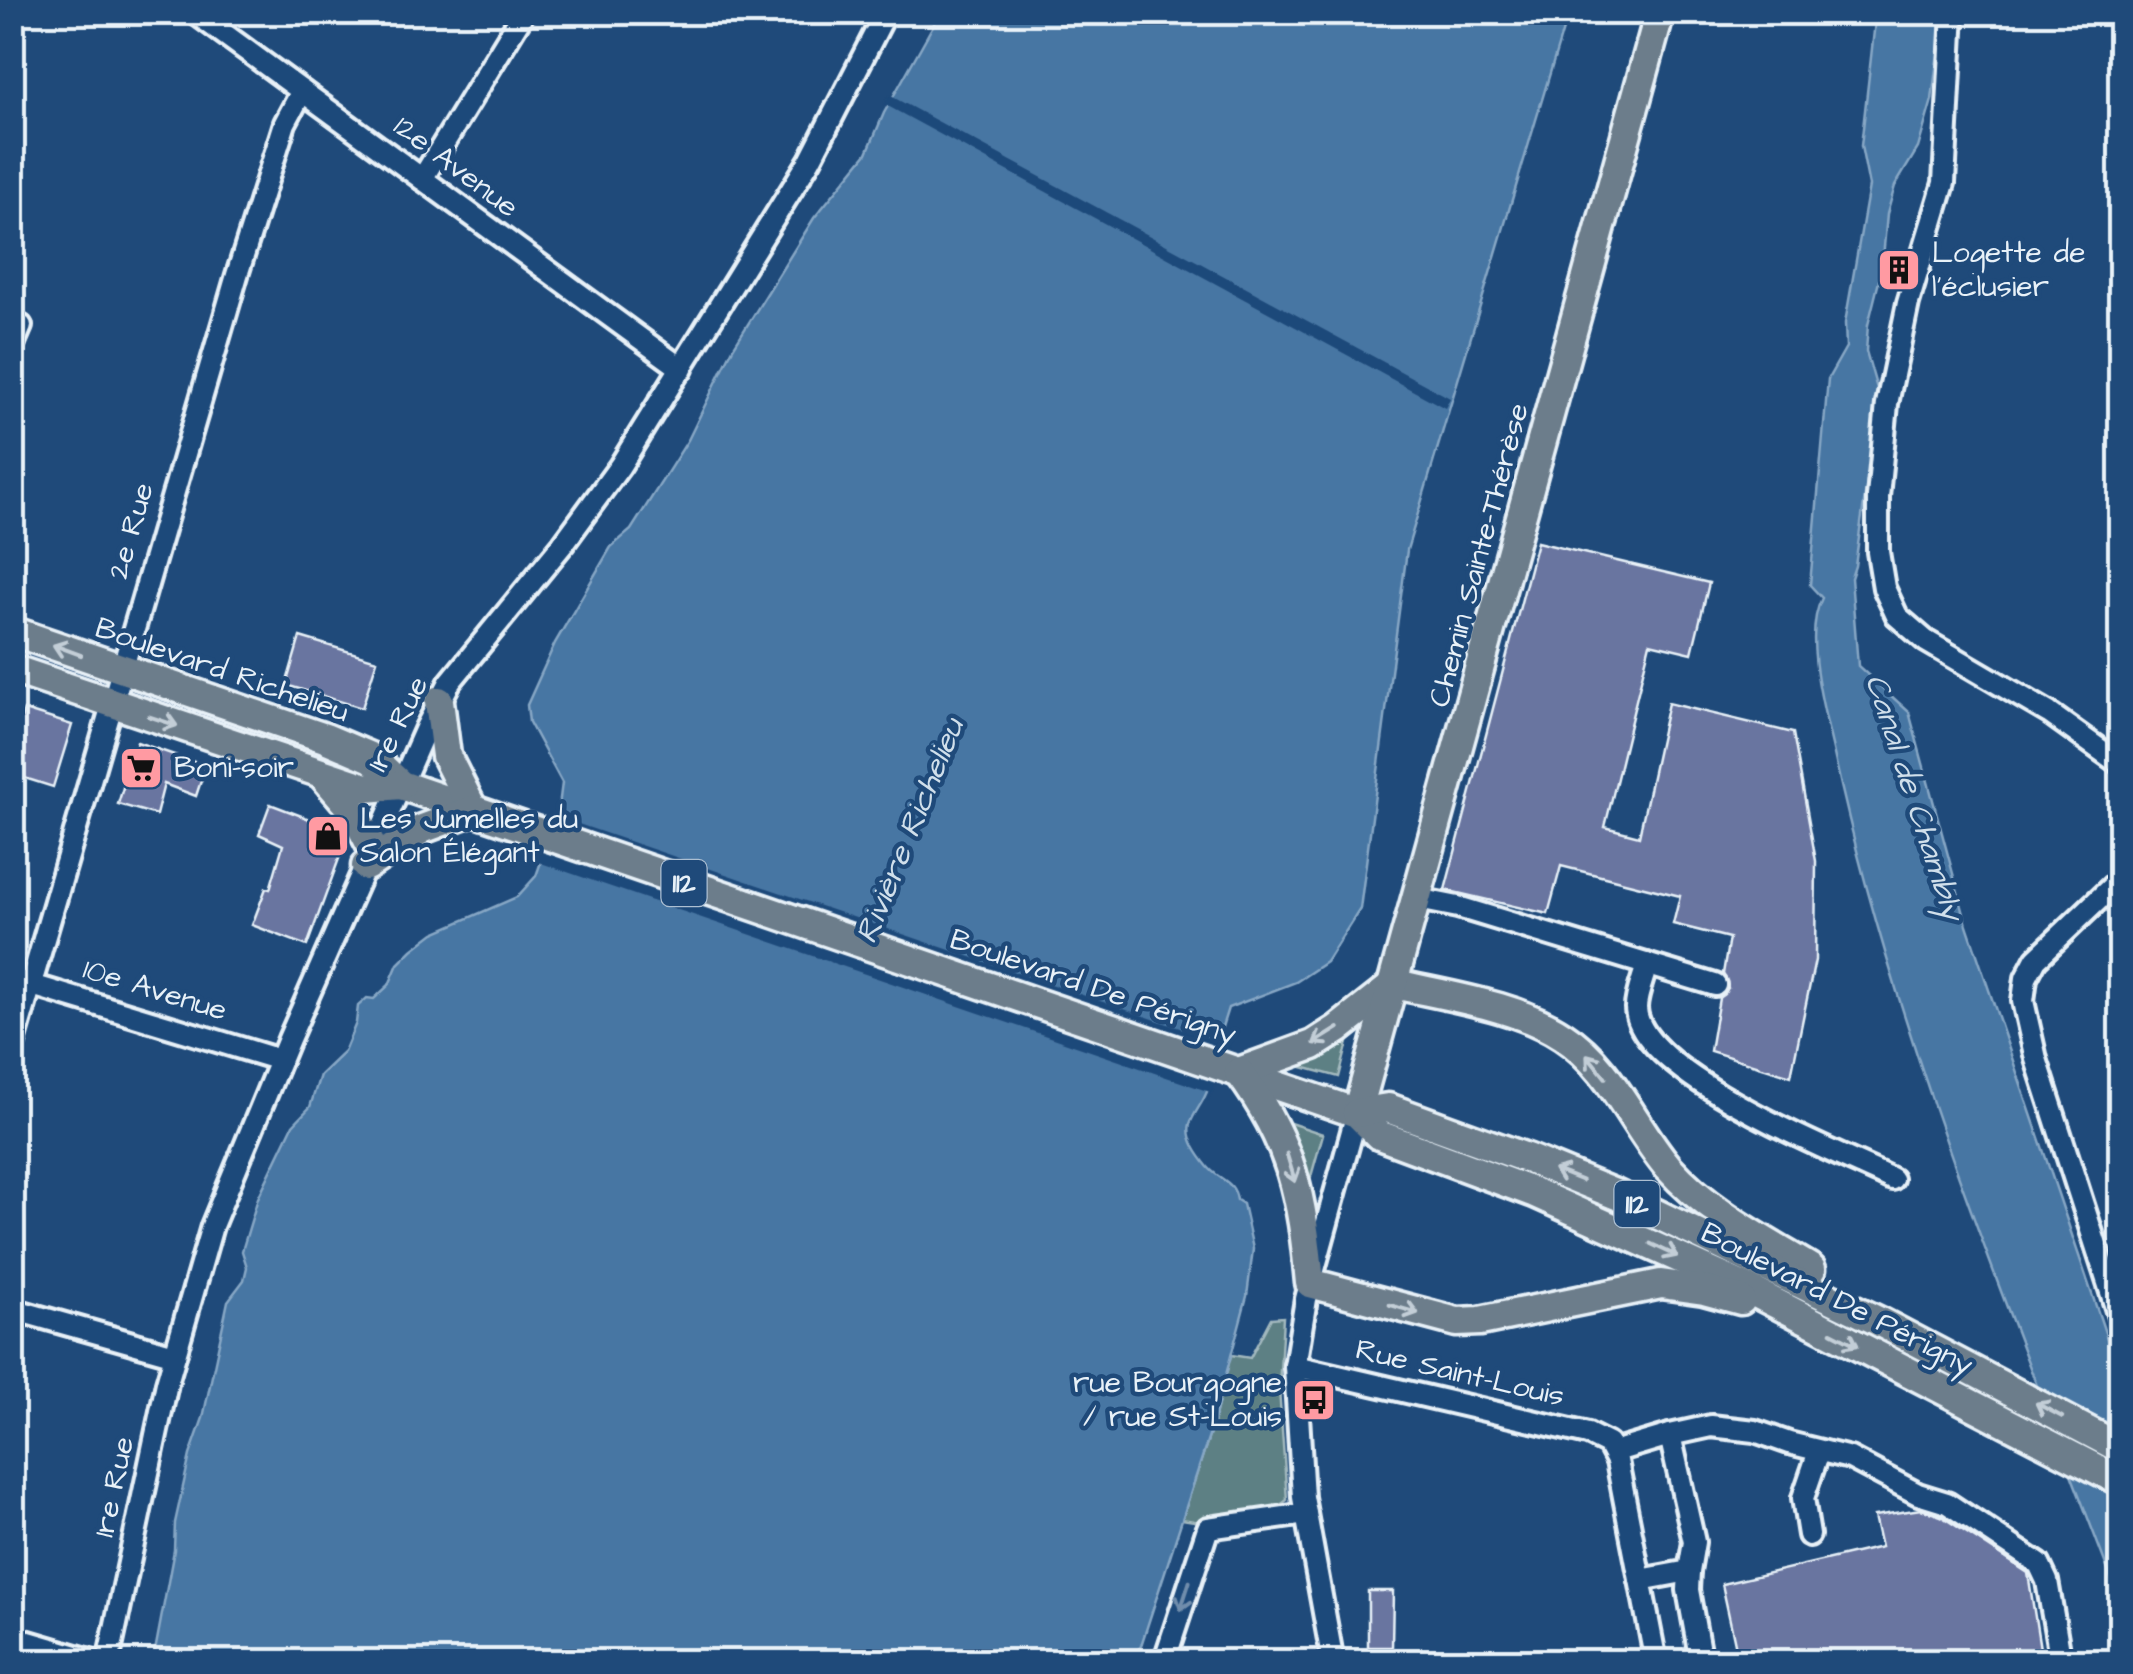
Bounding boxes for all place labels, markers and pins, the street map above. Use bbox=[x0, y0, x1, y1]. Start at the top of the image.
place label: Logette de l'éclusier bbox=[1932, 232, 2085, 308]
building icon: Logette de l'éclusier bbox=[1876, 247, 1922, 293]
supermarket icon: Boni-soir bbox=[118, 745, 164, 791]
place label: Boni-soir bbox=[174, 747, 294, 789]
place label: Les Jumelles du Salon Élégant bbox=[360, 798, 578, 875]
shop icon: Les Jumelles du Salon Élégant bbox=[305, 813, 351, 859]
place label: rue Bourgogne / rue St-Louis bbox=[1073, 1362, 1282, 1438]
bus stop icon: rue Bourgogne / rue St-Louis bbox=[1291, 1377, 1337, 1423]

